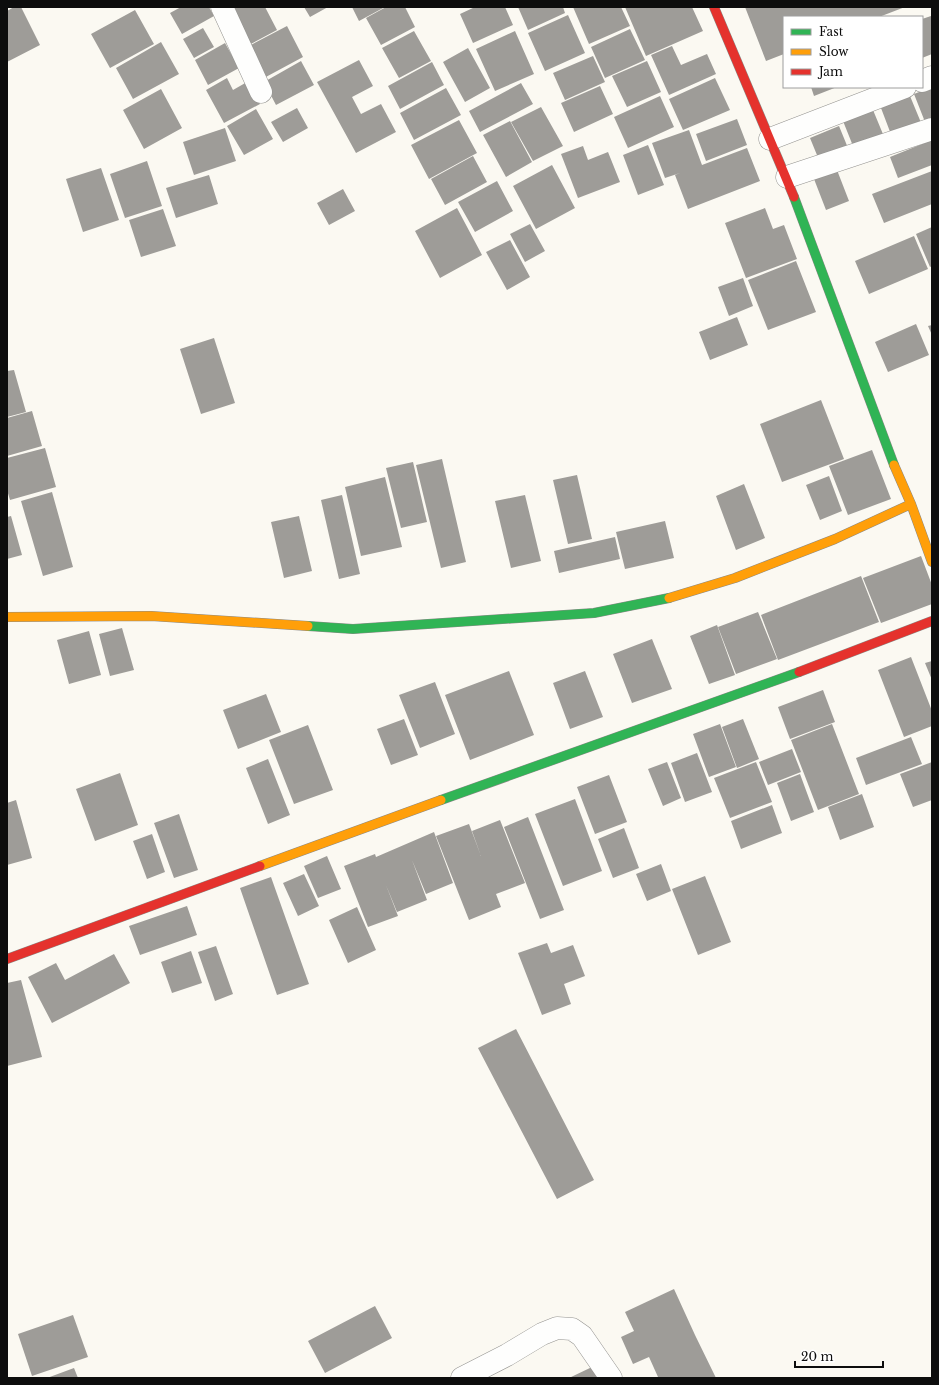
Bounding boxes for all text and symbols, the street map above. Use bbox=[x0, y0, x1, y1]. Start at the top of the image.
legend bbox=[783, 16, 923, 88]
text: Fast bbox=[819, 24, 844, 39]
text: Slow bbox=[819, 44, 849, 59]
text: Jam bbox=[817, 64, 843, 79]
scale bar bbox=[795, 1343, 883, 1369]
text: 20 m bbox=[801, 1349, 833, 1364]

